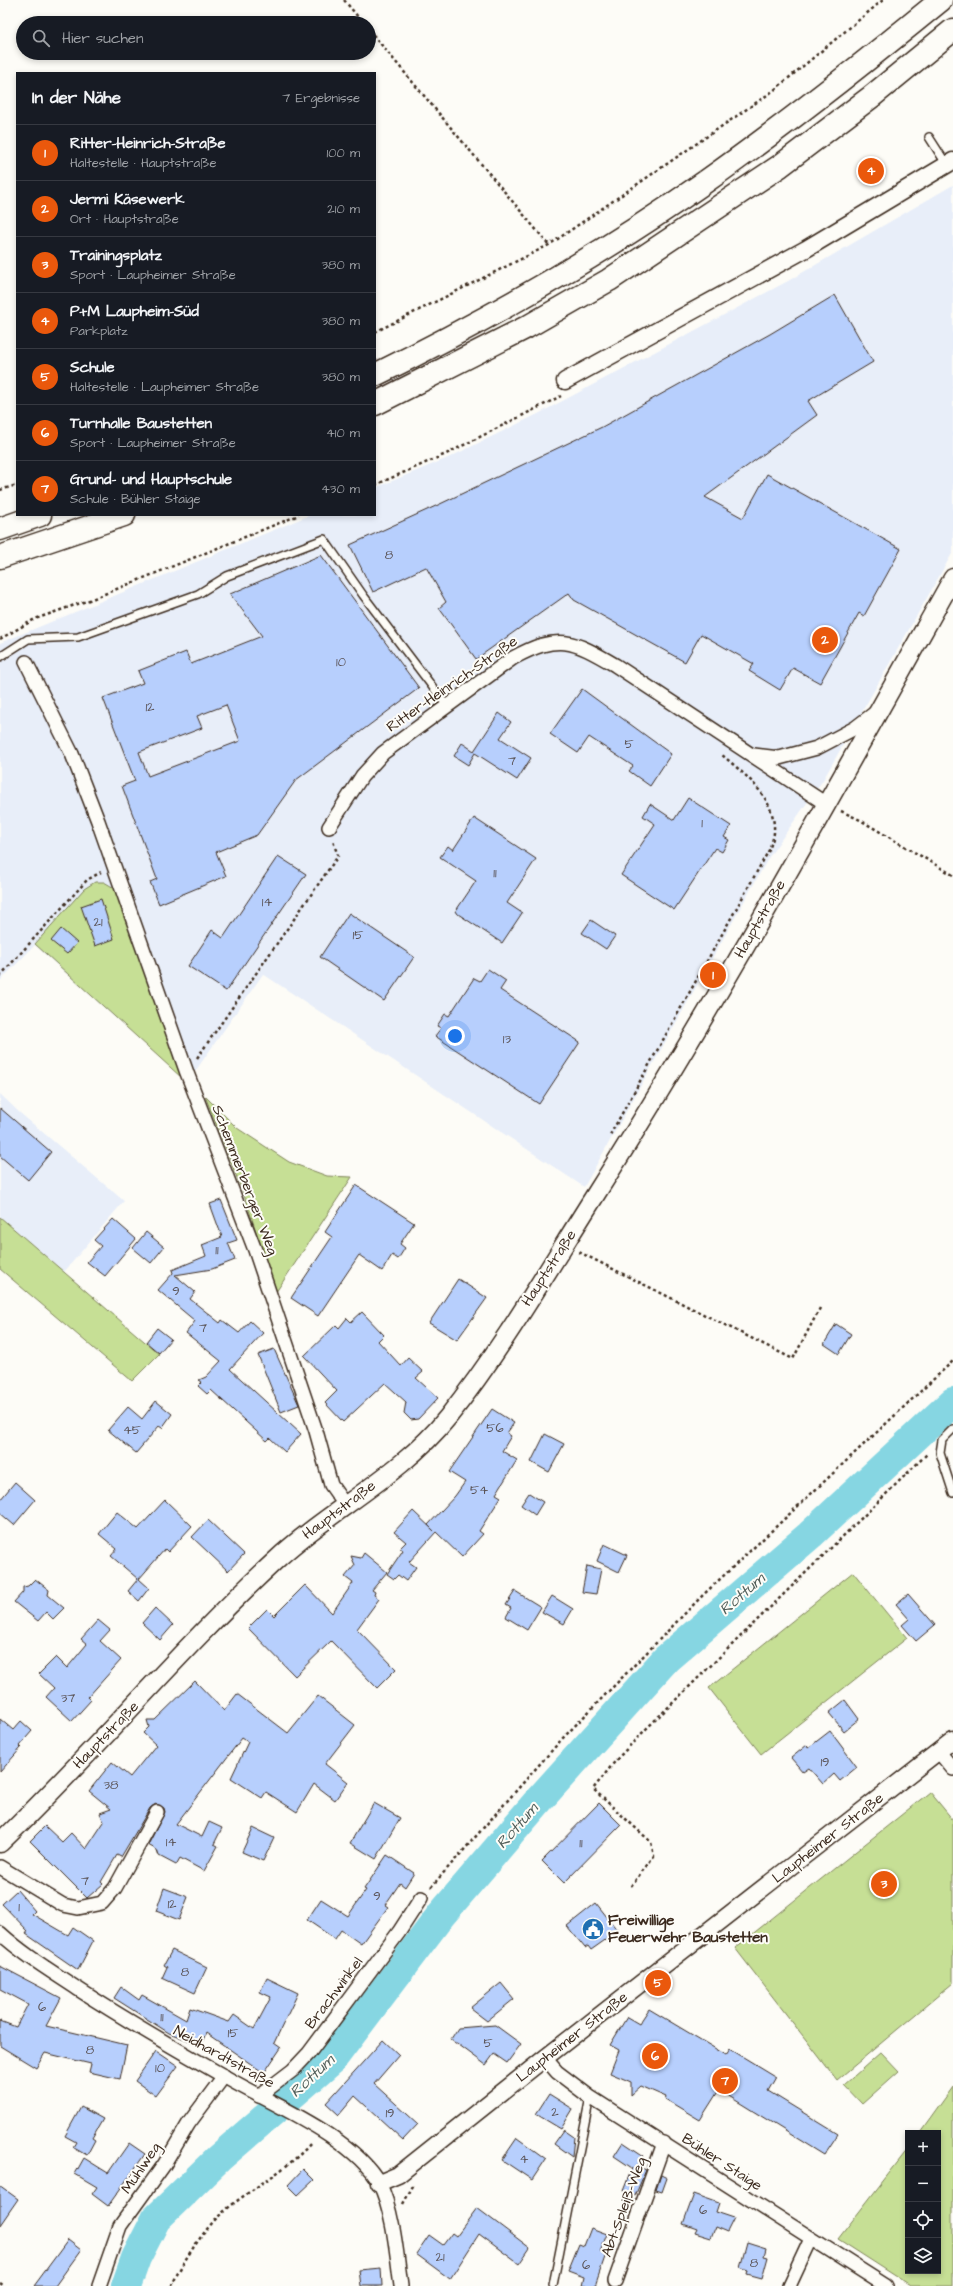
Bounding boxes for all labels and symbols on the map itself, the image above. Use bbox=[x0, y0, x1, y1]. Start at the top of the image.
pin: 4 bbox=[858, 156, 884, 186]
house number: 8 bbox=[385, 546, 394, 564]
pin: 2 bbox=[812, 625, 838, 655]
street label: Ritter-Heinrich-Straße bbox=[382, 631, 522, 737]
house number: 10 bbox=[336, 653, 346, 671]
house number: 12 bbox=[145, 698, 155, 716]
house number: 5 bbox=[624, 735, 634, 753]
house number: 7 bbox=[508, 752, 516, 770]
house number: 1 bbox=[701, 814, 703, 832]
house number: 11 bbox=[493, 864, 497, 882]
street label: Hauptstraße bbox=[729, 876, 791, 962]
house number: 14 bbox=[262, 893, 272, 911]
house number: 21 bbox=[93, 913, 103, 931]
house number: 15 bbox=[353, 926, 363, 944]
pin: 1 bbox=[700, 960, 726, 990]
your location bbox=[445, 1026, 465, 1046]
house number: 13 bbox=[503, 1030, 512, 1048]
street label: Schemmerberger Weg bbox=[206, 1102, 283, 1259]
street label: Hauptstraße bbox=[516, 1226, 582, 1310]
house number: 11 bbox=[215, 1241, 219, 1259]
house number: 9 bbox=[172, 1282, 180, 1300]
house number: 7 bbox=[199, 1319, 207, 1337]
house number: 56 bbox=[486, 1419, 504, 1437]
house number: 45 bbox=[123, 1421, 141, 1439]
street label: Hauptstraße bbox=[298, 1475, 380, 1545]
house number: 54 bbox=[470, 1481, 488, 1499]
water label: Rottum bbox=[714, 1567, 771, 1620]
house number: 37 bbox=[61, 1689, 75, 1707]
street label: Hauptstraße bbox=[68, 1696, 144, 1774]
house number: 19 bbox=[820, 1753, 830, 1771]
house number: 38 bbox=[103, 1776, 119, 1794]
street label: Laupheimer Straße bbox=[768, 1788, 888, 1888]
water label: Rottum bbox=[491, 1797, 544, 1854]
house number: 14 bbox=[166, 1833, 176, 1851]
house number: 11 bbox=[579, 1834, 583, 1852]
pin: 3 bbox=[871, 1869, 897, 1899]
house number: 7 bbox=[81, 1872, 89, 1890]
house number: 9 bbox=[373, 1887, 381, 1905]
house number: 12 bbox=[167, 1895, 177, 1913]
house number: 1 bbox=[18, 1898, 20, 1916]
place label: Freiwillige Feuerwehr Baustetten bbox=[608, 1910, 768, 1948]
public building icon: Freiwillige Feuerwehr Baustetten bbox=[580, 1916, 606, 1942]
street label: Brachwinkel bbox=[300, 1953, 368, 2033]
house number: 8 bbox=[181, 1963, 190, 1981]
pin: 5 bbox=[645, 1968, 671, 1998]
street label: Laupheimer Straße bbox=[512, 1987, 632, 2087]
house number: 6 bbox=[38, 1998, 46, 2016]
house number: 11 bbox=[160, 2008, 164, 2026]
street label: Neidhardtstraße bbox=[170, 2020, 278, 2094]
house number: 15 bbox=[228, 2024, 238, 2042]
house number: 5 bbox=[483, 2034, 493, 2052]
house number: 8 bbox=[86, 2041, 95, 2059]
pin: 6 bbox=[642, 2041, 668, 2071]
water label: Rottum bbox=[285, 2049, 340, 2102]
house number: 10 bbox=[155, 2059, 165, 2077]
pin: 7 bbox=[712, 2066, 738, 2096]
house number: 2 bbox=[551, 2103, 559, 2121]
house number: 19 bbox=[385, 2104, 395, 2122]
street label: Bühler Staige bbox=[677, 2128, 766, 2197]
street label: Mühlweg bbox=[116, 2138, 167, 2198]
house number: 4 bbox=[520, 2150, 529, 2168]
street label: Abt-Spleiß-Weg bbox=[596, 2154, 653, 2260]
house number: 6 bbox=[699, 2201, 707, 2219]
house number: 21 bbox=[435, 2248, 445, 2266]
house number: 8 bbox=[750, 2254, 759, 2272]
house number: 6 bbox=[582, 2256, 590, 2274]

